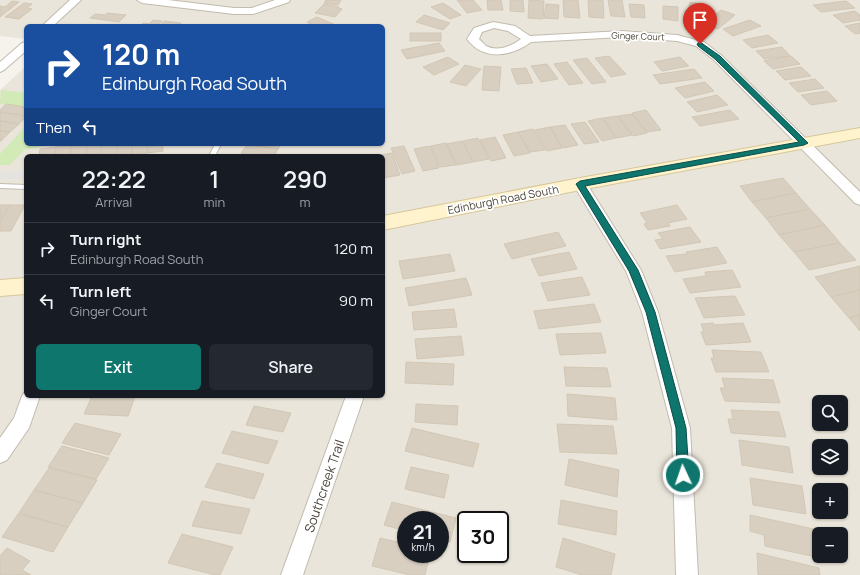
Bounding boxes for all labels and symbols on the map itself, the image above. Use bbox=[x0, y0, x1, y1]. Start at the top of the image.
pin bbox=[683, 3, 717, 44]
street label: Ginger Court bbox=[611, 29, 665, 43]
street label: Edinburgh Road South bbox=[446, 181, 560, 217]
street label: Southcreek Trail bbox=[300, 437, 348, 535]
position arrow bbox=[662, 454, 704, 496]
speed limit sign: 30 bbox=[457, 511, 509, 563]

